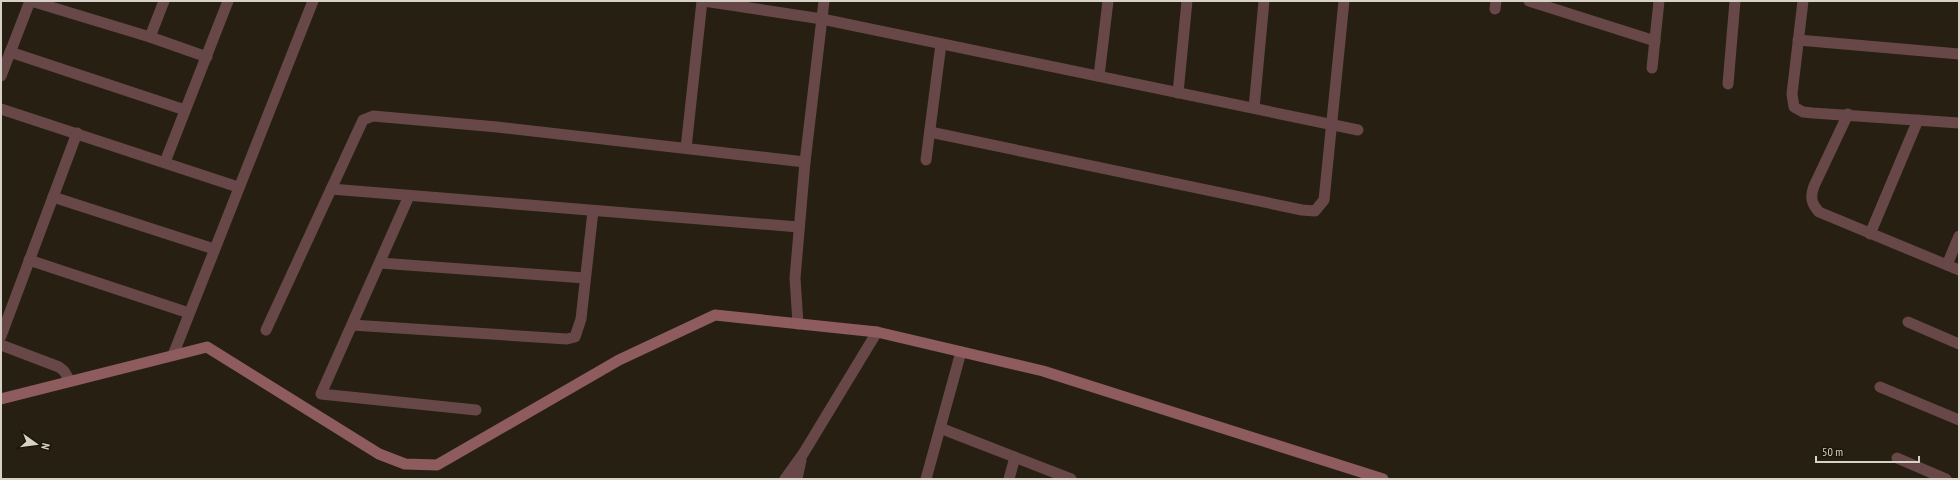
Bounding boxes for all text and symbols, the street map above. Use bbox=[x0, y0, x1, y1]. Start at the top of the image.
north arrow bbox=[16, 424, 56, 464]
scale bar bbox=[1816, 438, 1919, 464]
text: N bbox=[38, 442, 53, 451]
text: 50 m bbox=[1822, 444, 1843, 459]

